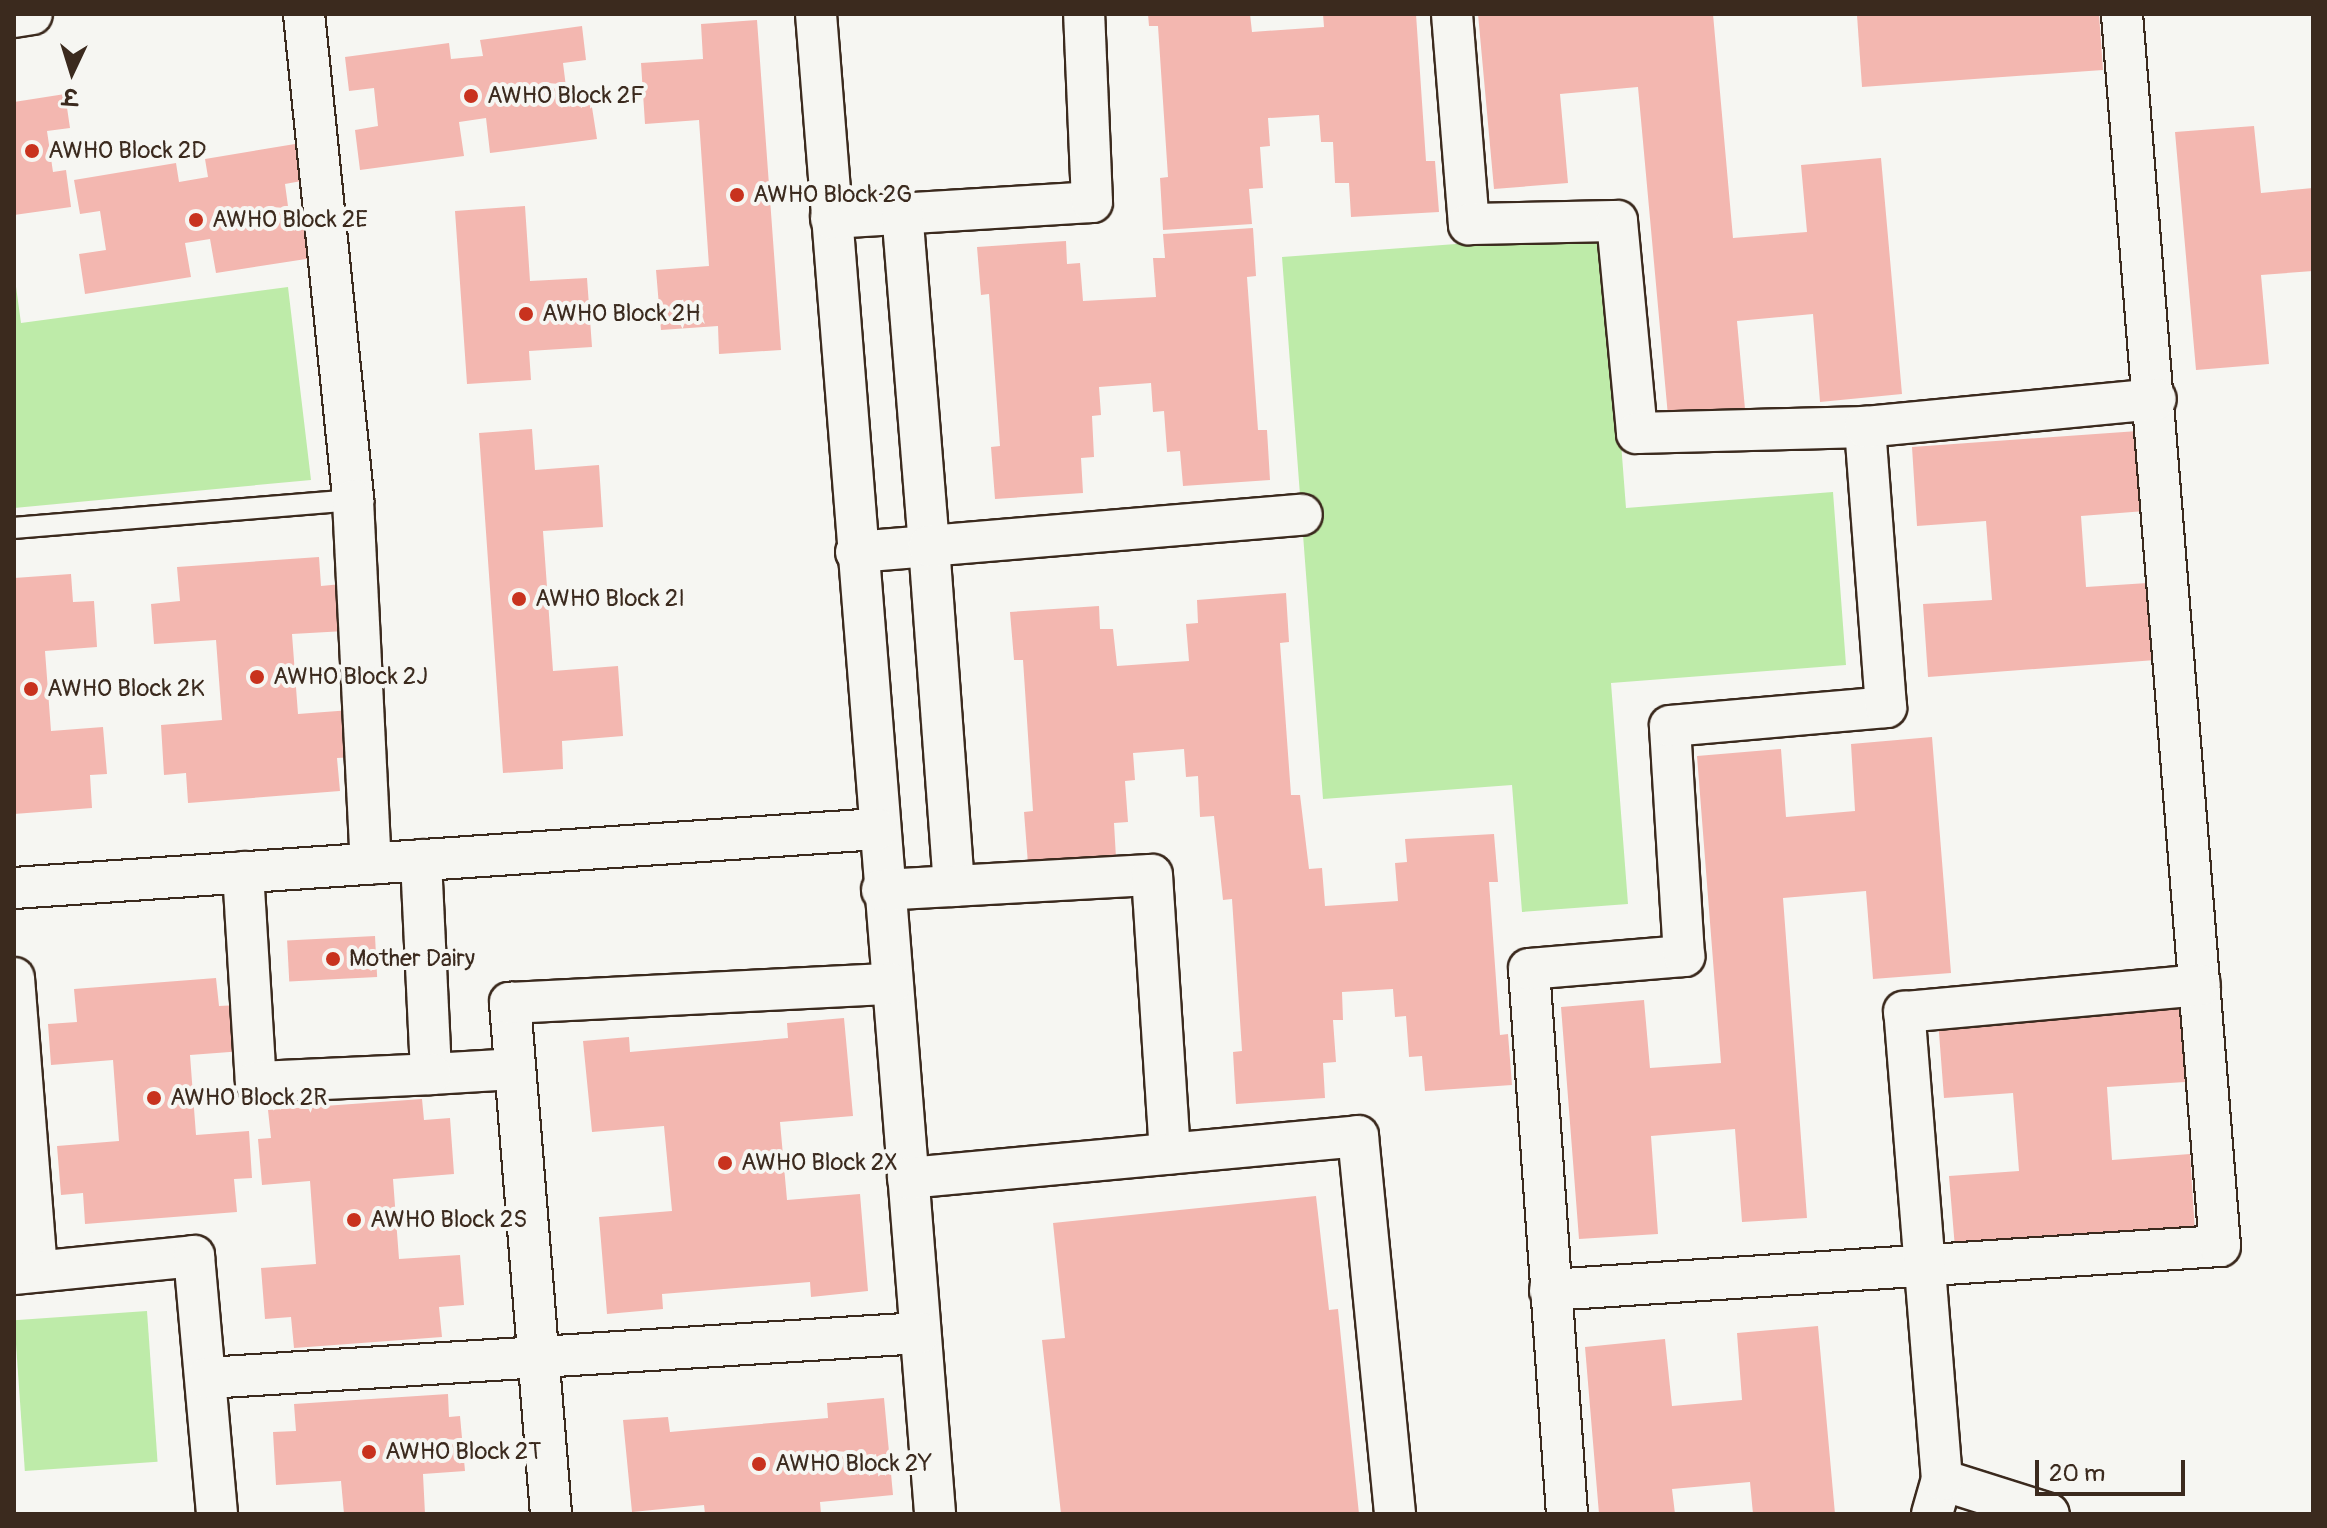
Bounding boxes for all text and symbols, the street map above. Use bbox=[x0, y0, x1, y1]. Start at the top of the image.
north arrow bbox=[32, 32, 112, 112]
text: उ bbox=[62, 81, 79, 110]
place label: AWHO Block 2F bbox=[487, 82, 645, 110]
marker: AWHO Block 2F bbox=[462, 87, 480, 105]
place label: AWHO Block 2D bbox=[48, 137, 206, 165]
marker: AWHO Block 2D bbox=[23, 142, 41, 160]
place label: AWHO Block 2G bbox=[753, 181, 912, 209]
marker: AWHO Block 2G bbox=[728, 186, 746, 204]
place label: AWHO Block 2E bbox=[212, 206, 368, 234]
marker: AWHO Block 2E bbox=[187, 211, 205, 229]
place label: AWHO Block 2H bbox=[542, 300, 700, 328]
marker: AWHO Block 2H bbox=[517, 305, 535, 323]
place label: AWHO Block 2I bbox=[535, 585, 685, 613]
marker: AWHO Block 2I bbox=[510, 590, 528, 608]
place label: AWHO Block 2J bbox=[273, 663, 428, 691]
marker: AWHO Block 2J bbox=[248, 668, 266, 686]
place label: AWHO Block 2K bbox=[47, 675, 205, 703]
marker: AWHO Block 2K bbox=[22, 680, 40, 698]
place label: Mother Dairy bbox=[349, 945, 475, 973]
marker: Mother Dairy bbox=[324, 950, 342, 968]
place label: AWHO Block 2R bbox=[170, 1084, 327, 1112]
marker: AWHO Block 2R bbox=[145, 1089, 163, 1107]
place label: AWHO Block 2X bbox=[741, 1149, 898, 1177]
marker: AWHO Block 2X bbox=[716, 1154, 734, 1172]
place label: AWHO Block 2S bbox=[370, 1206, 527, 1234]
marker: AWHO Block 2S bbox=[345, 1211, 363, 1229]
place label: AWHO Block 2T bbox=[385, 1438, 542, 1466]
marker: AWHO Block 2T bbox=[360, 1443, 378, 1461]
scale bar bbox=[2039, 1444, 2189, 1494]
place label: AWHO Block 2Y bbox=[775, 1450, 932, 1478]
marker: AWHO Block 2Y bbox=[750, 1455, 768, 1473]
text: 20 m bbox=[2049, 1459, 2105, 1488]

